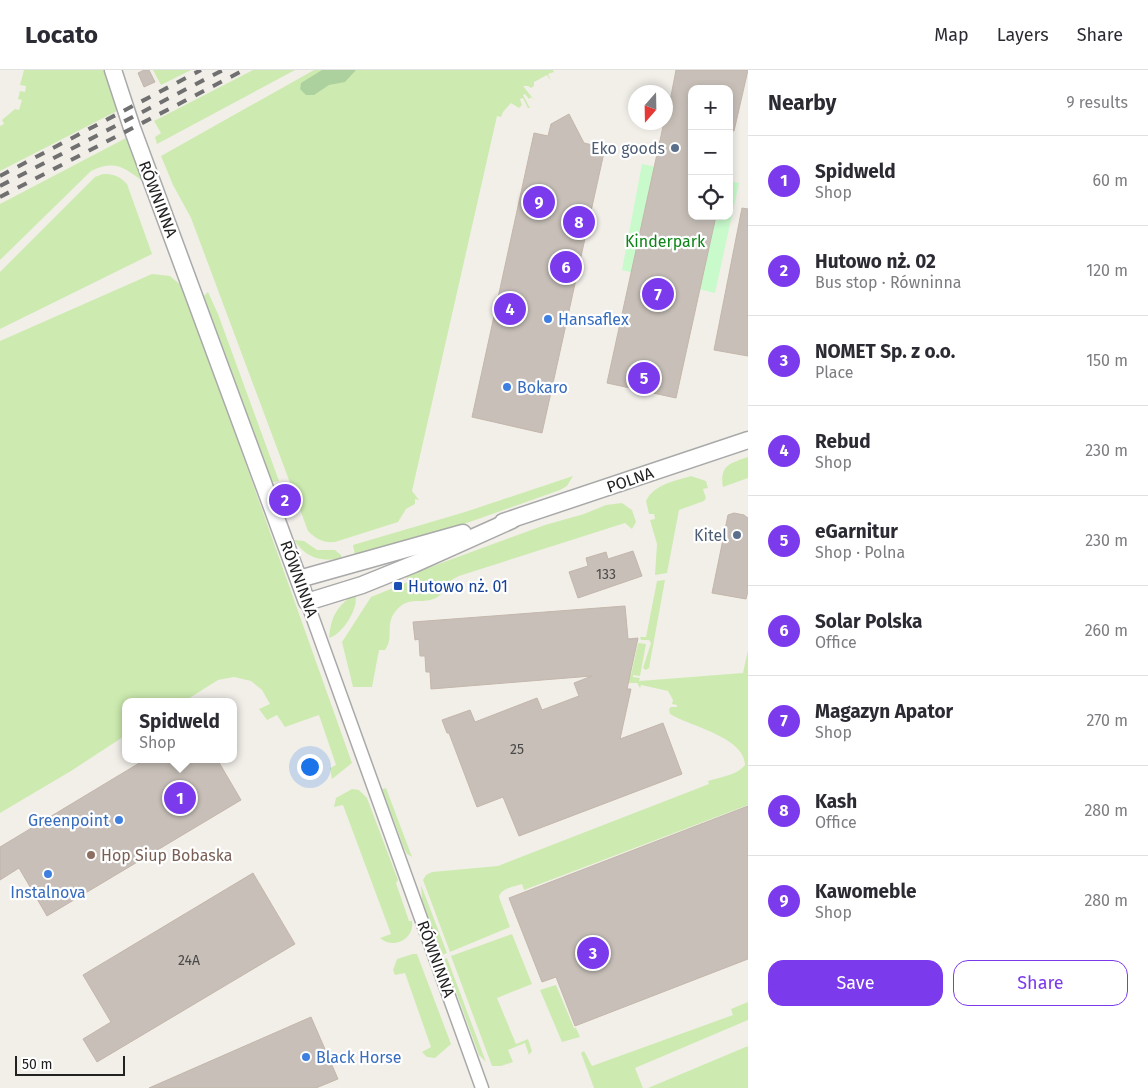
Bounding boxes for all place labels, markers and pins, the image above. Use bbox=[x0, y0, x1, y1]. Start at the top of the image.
place label: Eko goods bbox=[591, 139, 665, 158]
marker: Eko goods bbox=[669, 142, 681, 154]
pin: 9 bbox=[523, 183, 555, 221]
pin: 8 bbox=[563, 203, 595, 241]
pin: 6 bbox=[550, 248, 582, 286]
pin: 7 bbox=[642, 275, 674, 313]
pin: 4 bbox=[494, 290, 526, 328]
place label: Hansaflex bbox=[558, 310, 629, 329]
marker: Hansaflex bbox=[542, 313, 554, 325]
pin: 5 bbox=[628, 359, 660, 397]
place label: Bokaro bbox=[517, 378, 568, 397]
marker: Bokaro bbox=[501, 381, 513, 393]
pin: 2 bbox=[269, 481, 301, 519]
place label: Kitel bbox=[694, 526, 727, 545]
marker: Kitel bbox=[731, 529, 743, 541]
place label: Hutowo nż. 01 bbox=[408, 577, 508, 596]
marker: Hutowo nż. 01 bbox=[392, 580, 404, 592]
pin: 1 bbox=[164, 779, 196, 817]
place label: Greenpoint bbox=[28, 811, 109, 830]
marker: Greenpoint bbox=[113, 814, 125, 826]
place label: Hop Siup Bobaska bbox=[101, 846, 232, 865]
marker: Hop Siup Bobaska bbox=[85, 849, 97, 861]
marker: Instalnova bbox=[42, 868, 54, 880]
place label: Instalnova bbox=[10, 883, 86, 902]
pin: 3 bbox=[577, 934, 609, 972]
place label: Black Horse bbox=[316, 1048, 401, 1067]
marker: Black Horse bbox=[300, 1051, 312, 1063]

